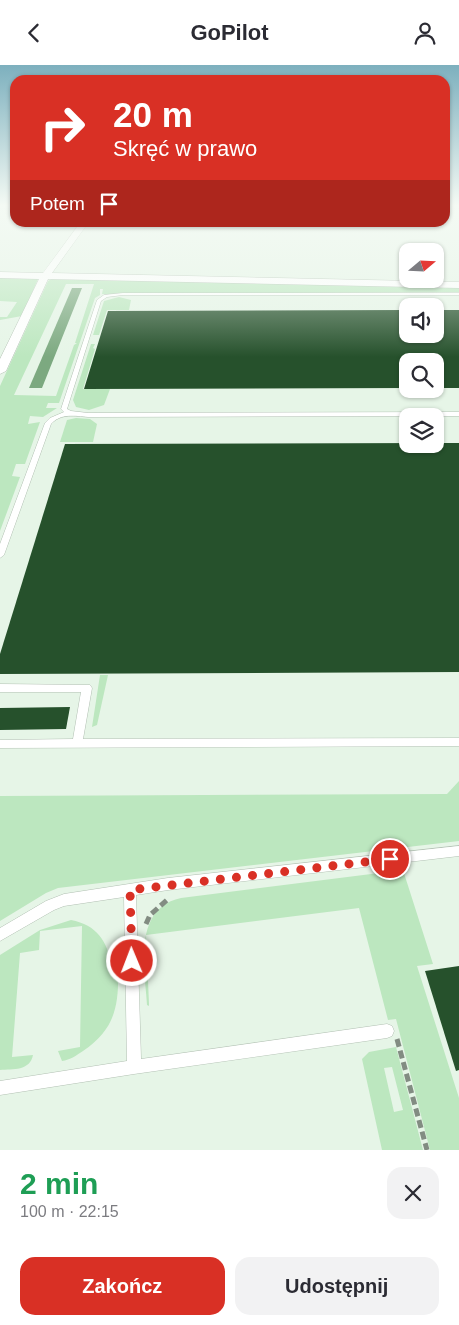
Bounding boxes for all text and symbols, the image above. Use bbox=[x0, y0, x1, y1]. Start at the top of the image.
icon: back bbox=[20, 19, 48, 47]
icon: person bbox=[411, 19, 439, 47]
text: GoPilot bbox=[190, 20, 269, 45]
icon: right bbox=[30, 95, 95, 160]
text: 20 m bbox=[113, 95, 193, 134]
text: Skręć w prawo bbox=[113, 136, 257, 161]
icon: arrive bbox=[95, 190, 123, 218]
text: Potem bbox=[30, 193, 85, 214]
north arrow bbox=[399, 243, 444, 287]
map controls bbox=[399, 243, 444, 453]
button: sound bbox=[399, 298, 444, 343]
button: search bbox=[399, 353, 444, 398]
button: layers bbox=[399, 408, 444, 453]
pin bbox=[369, 838, 411, 880]
icon: arrive bbox=[376, 845, 404, 873]
position arrow bbox=[105, 934, 157, 986]
text: 2 min bbox=[20, 1167, 98, 1200]
button: close bbox=[387, 1167, 439, 1219]
text: 100 m · 22:15 bbox=[20, 1203, 119, 1220]
button: Zakończ bbox=[20, 1257, 225, 1315]
button: Udostępnij bbox=[235, 1257, 439, 1315]

